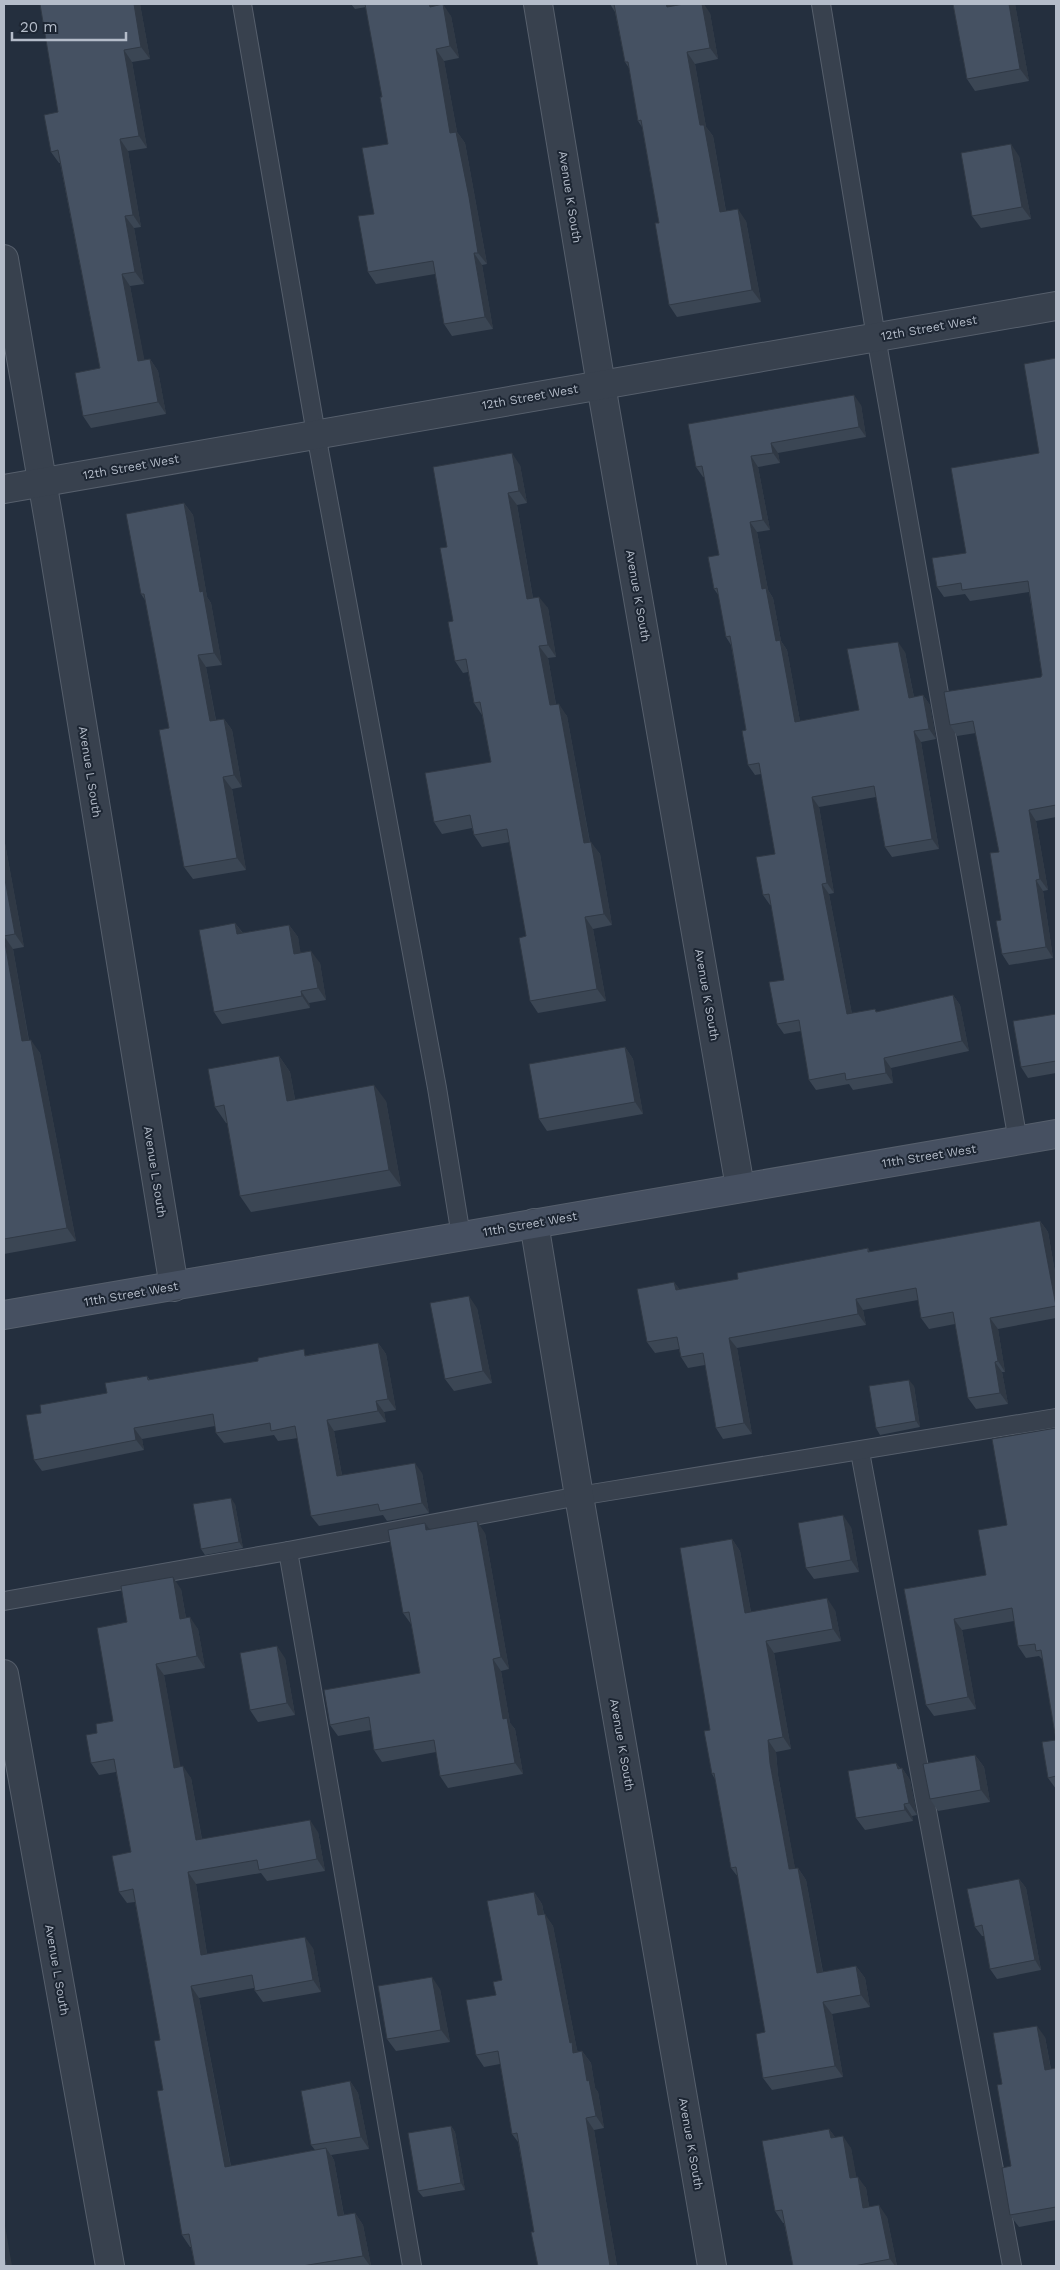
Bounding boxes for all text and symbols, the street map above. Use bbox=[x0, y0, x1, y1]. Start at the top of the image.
scale bar bbox=[12, 10, 126, 42]
text: 20 m bbox=[20, 18, 58, 36]
street label: Avenue K South bbox=[556, 150, 584, 244]
street label: 12th Street West bbox=[880, 313, 978, 343]
street label: 12th Street West bbox=[481, 382, 579, 412]
street label: 12th Street West bbox=[82, 452, 180, 482]
street label: Avenue K South bbox=[623, 549, 653, 643]
street label: Avenue L South bbox=[76, 725, 104, 819]
street label: Avenue K South bbox=[692, 948, 722, 1042]
street label: Avenue L South bbox=[141, 1125, 169, 1219]
street label: 11th Street West bbox=[881, 1142, 977, 1170]
street label: 11th Street West bbox=[482, 1209, 578, 1239]
street label: 11th Street West bbox=[83, 1279, 179, 1309]
street label: Avenue K South bbox=[607, 1698, 637, 1792]
street label: Avenue L South bbox=[42, 1923, 72, 2017]
street label: Avenue K South bbox=[676, 2097, 706, 2191]

